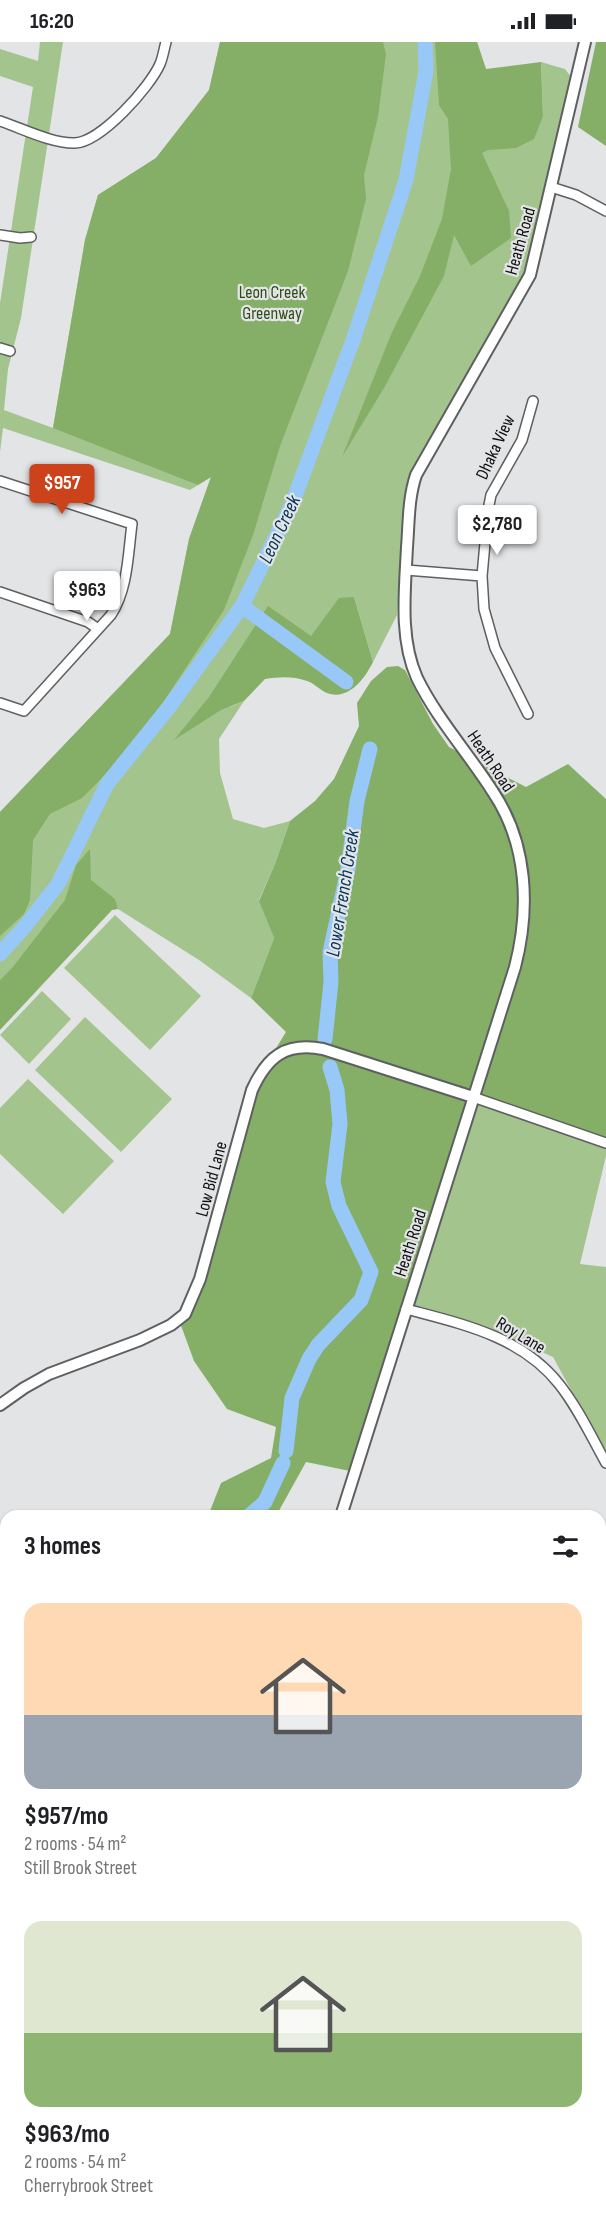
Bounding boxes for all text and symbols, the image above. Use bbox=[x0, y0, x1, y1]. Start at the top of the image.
text: 16:20 bbox=[30, 8, 74, 35]
street label: Heath Road bbox=[501, 205, 540, 277]
park label: Leon Creek Greenway bbox=[239, 282, 305, 324]
street label: Dhaka View bbox=[471, 412, 520, 483]
pin: $957 bbox=[26, 464, 98, 515]
text: $957 bbox=[43, 471, 81, 495]
water label: Leon Creek bbox=[254, 491, 306, 567]
pin: $2,780 bbox=[448, 505, 546, 556]
text: $2,780 bbox=[472, 512, 522, 536]
pin: $963 bbox=[51, 571, 123, 622]
text: $963 bbox=[68, 578, 106, 602]
street label: Heath Road bbox=[462, 727, 519, 796]
water label: Lower French Creek bbox=[321, 827, 365, 959]
street label: Low Bid Lane bbox=[191, 1139, 232, 1219]
street label: Heath Road bbox=[390, 1207, 431, 1279]
street label: Roy Lane bbox=[492, 1313, 549, 1358]
icon: filters bbox=[549, 1530, 582, 1563]
text: 3 homes bbox=[24, 1531, 101, 1562]
icon: home bbox=[249, 1642, 357, 1750]
text: $957/mo bbox=[24, 1801, 108, 1832]
text: 2 rooms · 54 m² bbox=[24, 1832, 126, 1856]
text: Still Brook Street bbox=[24, 1856, 137, 1880]
icon: home bbox=[249, 1960, 357, 2068]
text: $963/mo bbox=[24, 2119, 110, 2150]
text: 2 rooms · 54 m² bbox=[24, 2150, 126, 2174]
text: Cherrybrook Street bbox=[24, 2174, 153, 2198]

